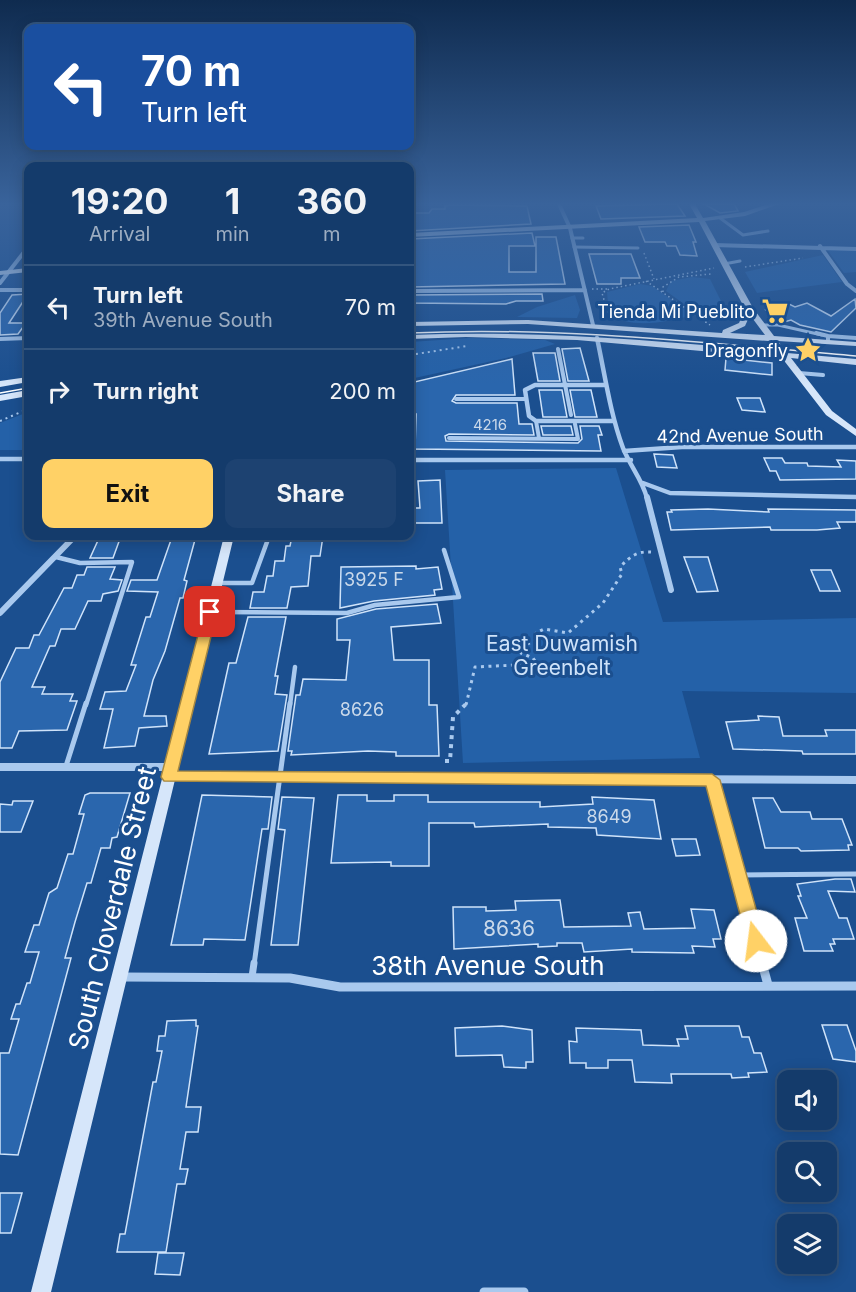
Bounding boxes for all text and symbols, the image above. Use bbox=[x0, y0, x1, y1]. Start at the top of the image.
text: 70 m bbox=[141, 45, 241, 96]
icon: left bbox=[42, 48, 120, 126]
text: Turn left bbox=[141, 96, 247, 129]
text: 19:20 bbox=[71, 179, 169, 223]
text: 1 bbox=[225, 179, 240, 223]
text: 360 bbox=[296, 179, 367, 223]
text: Arrival bbox=[89, 222, 150, 246]
text: min bbox=[215, 222, 250, 246]
text: m bbox=[323, 222, 341, 246]
text: Turn left bbox=[93, 282, 183, 308]
icon: left bbox=[42, 291, 75, 324]
text: 70 m bbox=[345, 294, 396, 320]
supermarket icon: Tienda Mi Pueblito bbox=[760, 296, 790, 326]
place label: Tienda Mi Pueblito bbox=[597, 301, 755, 322]
text: 39th Avenue South bbox=[93, 308, 273, 332]
place icon: Dragonfly bbox=[793, 335, 823, 365]
place label: Dragonfly bbox=[704, 340, 788, 361]
icon: right bbox=[42, 375, 75, 408]
text: Turn right bbox=[93, 378, 199, 404]
text: 200 m bbox=[329, 378, 396, 404]
house number: 4216 bbox=[473, 415, 507, 434]
street label: 42nd Avenue South bbox=[656, 423, 824, 447]
button: Exit bbox=[42, 459, 213, 528]
button: Share bbox=[225, 459, 396, 528]
house number: 3925 F bbox=[344, 569, 404, 590]
pin bbox=[184, 586, 235, 637]
icon: arrive bbox=[193, 595, 226, 628]
park label: East Duwamish Greenbelt bbox=[486, 631, 638, 680]
house number: 8626 bbox=[340, 699, 384, 720]
street label: South Cloverdale Street bbox=[62, 763, 162, 1053]
house number: 8649 bbox=[586, 806, 632, 827]
position arrow bbox=[724, 909, 788, 973]
house number: 8636 bbox=[483, 916, 535, 941]
street label: 38th Avenue South bbox=[371, 950, 605, 981]
map controls bbox=[777, 1070, 837, 1274]
button: sound bbox=[777, 1070, 837, 1130]
button: search bbox=[777, 1142, 837, 1202]
button: layers bbox=[777, 1214, 837, 1274]

